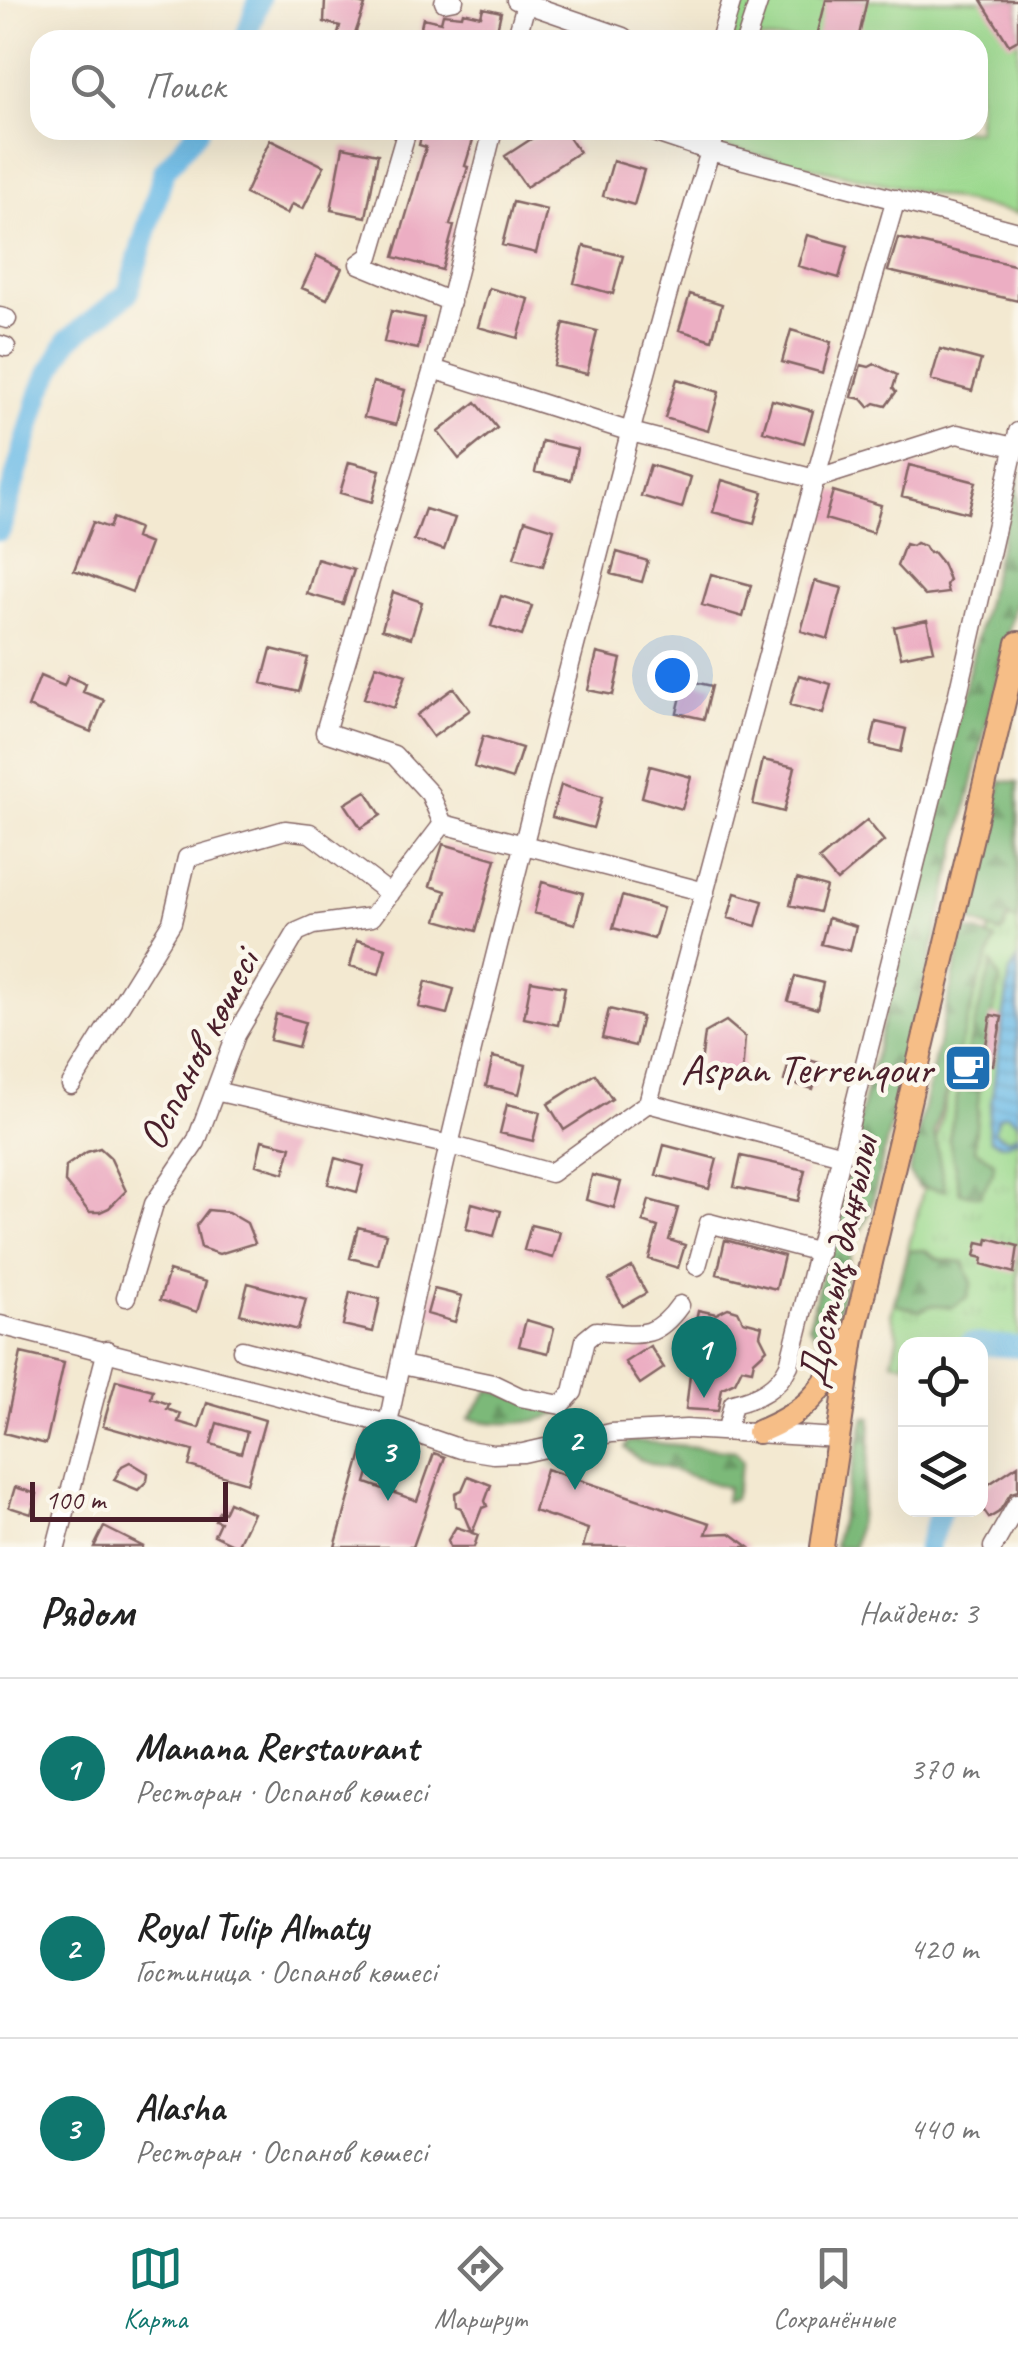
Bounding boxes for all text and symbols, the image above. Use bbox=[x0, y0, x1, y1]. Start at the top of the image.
search box bbox=[30, 30, 988, 140]
icon: search bbox=[65, 58, 120, 113]
text: Поиск bbox=[145, 62, 225, 109]
your location bbox=[647, 650, 698, 701]
street label: Оспанов көшесі bbox=[125, 936, 274, 1159]
cafe icon: Aspan Terrenqour bbox=[942, 1042, 994, 1094]
place label: Aspan Terrenqour bbox=[681, 1043, 936, 1096]
street label: Достық даңғылы bbox=[785, 1128, 890, 1391]
pin: 1 bbox=[672, 1316, 736, 1398]
map controls bbox=[898, 1337, 988, 1517]
button: locate bbox=[898, 1337, 988, 1427]
pin: 2 bbox=[542, 1408, 608, 1490]
pin: 3 bbox=[356, 1418, 420, 1501]
button: layers bbox=[898, 1427, 988, 1517]
scale bar bbox=[30, 1477, 228, 1522]
text: 100 m bbox=[45, 1482, 105, 1517]
text: Рядом bbox=[40, 1586, 134, 1639]
text: Найдено: 3 bbox=[859, 1592, 978, 1633]
text: Manana Rerstaurant bbox=[135, 1724, 418, 1771]
text: 1 bbox=[65, 1748, 80, 1789]
text: 370 m bbox=[909, 1748, 978, 1789]
text: Ресторан · Оспанов көшесі bbox=[135, 1771, 428, 1812]
text: Royal Tulip Almaty bbox=[135, 1904, 368, 1951]
text: 2 bbox=[65, 1928, 80, 1969]
text: 420 m bbox=[909, 1928, 978, 1969]
text: Гостиница · Оспанов көшесі bbox=[135, 1951, 437, 1992]
text: Alasha bbox=[135, 2084, 225, 2131]
text: 3 bbox=[65, 2108, 80, 2149]
text: 440 m bbox=[909, 2108, 978, 2149]
text: Ресторан · Оспанов көшесі bbox=[135, 2131, 428, 2172]
tab: Карта bbox=[123, 2241, 187, 2336]
tab: Маршрут bbox=[434, 2241, 526, 2336]
tab: Сохранённые bbox=[773, 2241, 895, 2336]

